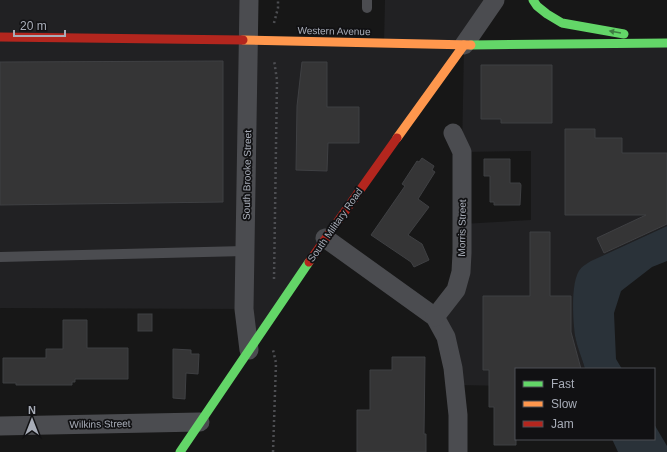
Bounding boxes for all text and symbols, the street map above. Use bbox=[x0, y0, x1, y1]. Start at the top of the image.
scale bar bbox=[14, 12, 65, 38]
text: 20 m bbox=[20, 19, 47, 33]
street label: Western Avenue bbox=[297, 25, 371, 37]
one-way arrow bbox=[609, 29, 621, 35]
street label: South Brooke Street bbox=[241, 130, 253, 220]
street label: South Military Road bbox=[305, 186, 365, 264]
street label: Morris Street bbox=[456, 199, 468, 257]
legend bbox=[515, 368, 655, 440]
text: Fast bbox=[551, 377, 575, 391]
text: Slow bbox=[551, 397, 577, 411]
north arrow bbox=[12, 400, 52, 440]
text: N bbox=[28, 404, 36, 416]
text: Jam bbox=[551, 417, 574, 431]
street label: Wilkins Street bbox=[69, 418, 131, 430]

